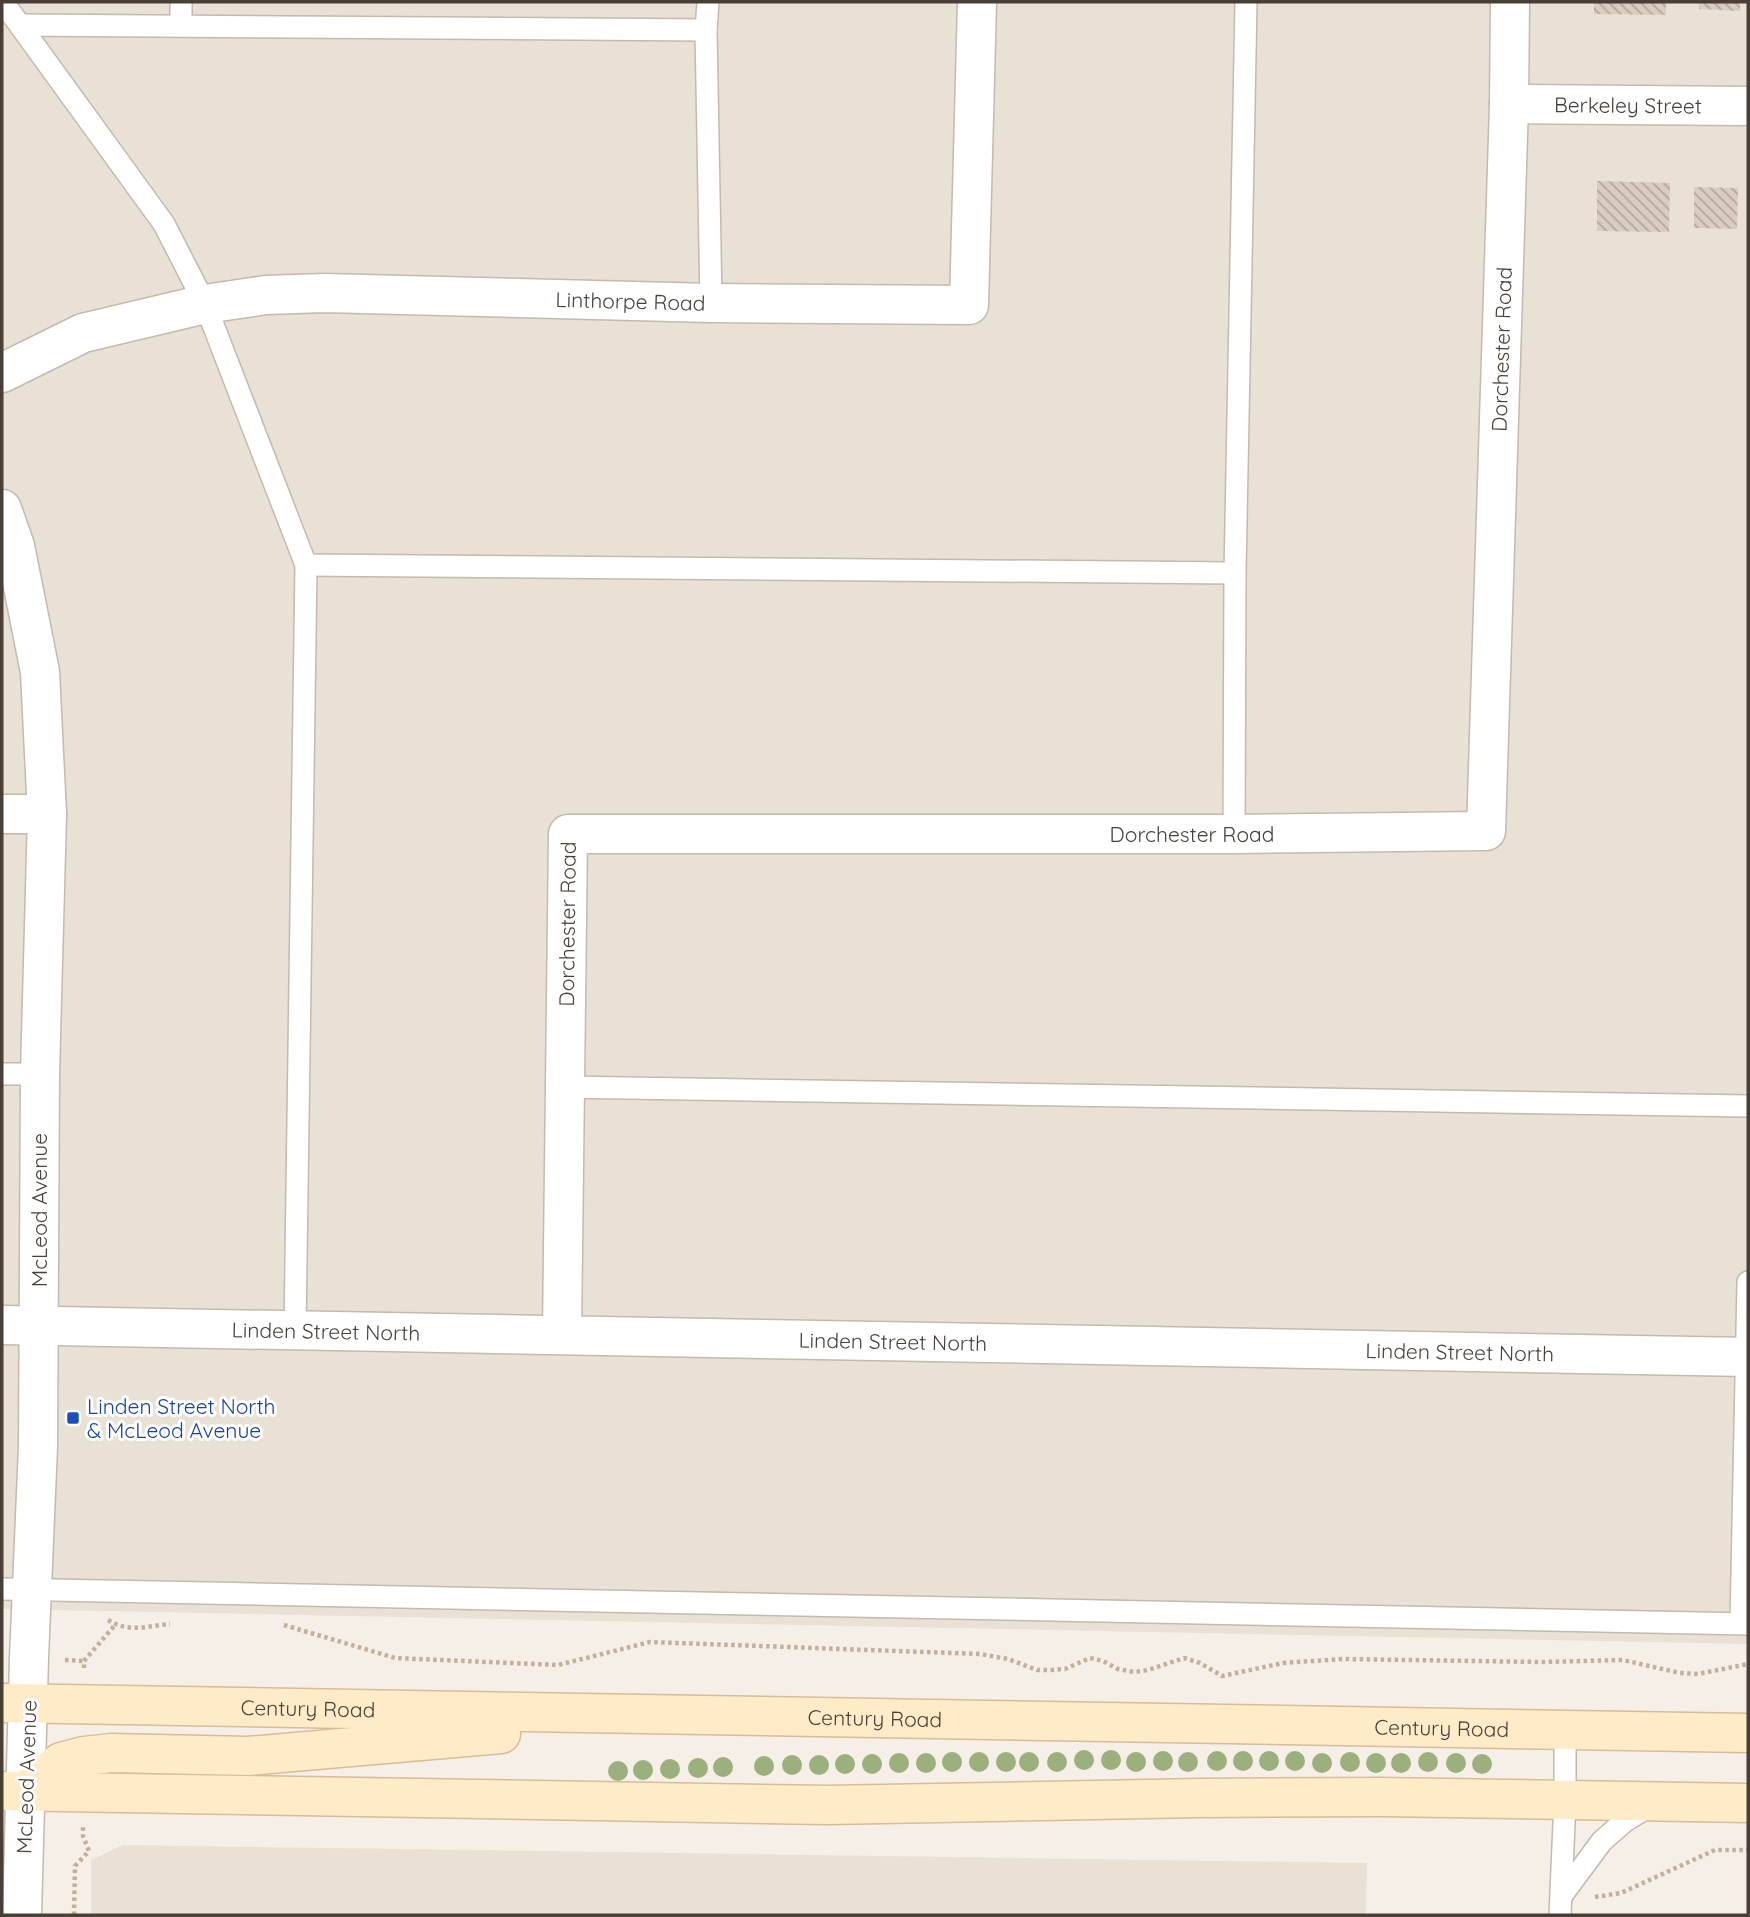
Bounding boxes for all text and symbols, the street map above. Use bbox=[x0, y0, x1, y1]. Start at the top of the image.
street label: Berkeley Street bbox=[1554, 91, 1702, 119]
street label: Dorchester Road bbox=[1486, 266, 1517, 432]
street label: Linthorpe Road bbox=[555, 286, 706, 316]
street label: Dorchester Road bbox=[1109, 821, 1275, 847]
street label: Dorchester Road bbox=[553, 841, 581, 1007]
street label: McLeod Avenue bbox=[26, 1133, 52, 1287]
street label: Linden Street North bbox=[231, 1316, 420, 1346]
street label: Linden Street North bbox=[798, 1327, 987, 1356]
street label: Linden Street North bbox=[1365, 1337, 1554, 1366]
place label: Linden Street North & McLeod Avenue bbox=[87, 1393, 276, 1443]
marker: Linden Street North & McLeod Avenue bbox=[65, 1410, 81, 1426]
street label: Century Road bbox=[240, 1694, 376, 1722]
street label: McLeod Avenue bbox=[10, 1699, 42, 1855]
street label: Century Road bbox=[807, 1704, 942, 1732]
street label: Century Road bbox=[1374, 1714, 1509, 1742]

